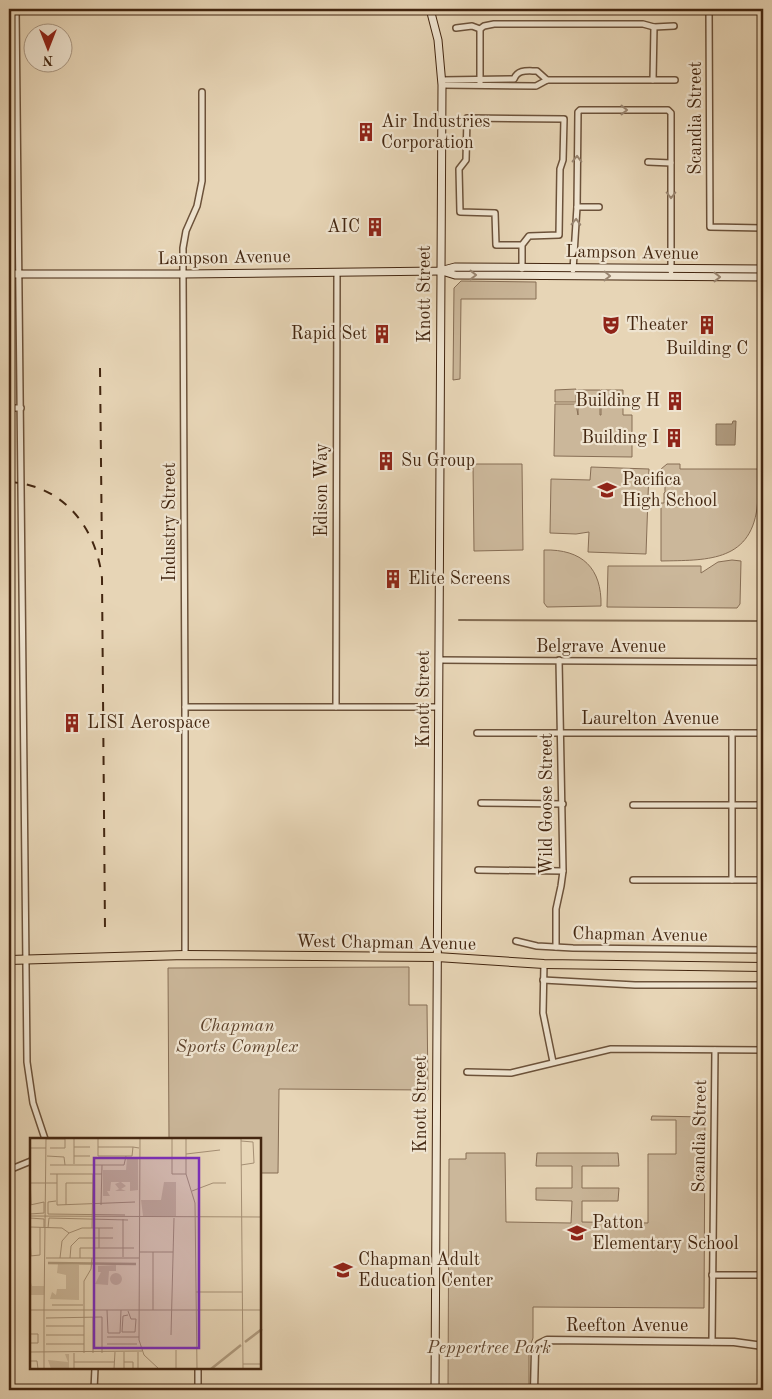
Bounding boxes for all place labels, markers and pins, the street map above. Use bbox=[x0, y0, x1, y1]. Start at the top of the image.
place label: Air Industries Corporation bbox=[381, 113, 490, 152]
building icon: Air Industries Corporation bbox=[355, 121, 377, 143]
building icon: AIC bbox=[364, 216, 386, 238]
place label: AIC bbox=[327, 218, 360, 236]
theatre icon: Theater bbox=[600, 314, 622, 336]
building icon: Building C bbox=[696, 314, 718, 336]
place label: Theater bbox=[626, 316, 688, 334]
building icon: Rapid Set bbox=[371, 323, 393, 345]
place label: Rapid Set bbox=[291, 325, 367, 343]
place label: Building C bbox=[666, 340, 748, 358]
building icon: Building H bbox=[664, 390, 686, 412]
place label: Building H bbox=[575, 392, 660, 410]
building icon: Building I bbox=[663, 427, 685, 449]
place label: Building I bbox=[581, 429, 659, 447]
building icon: Su Group bbox=[375, 450, 397, 472]
place label: Su Group bbox=[401, 452, 475, 470]
place label: Pacifica High School bbox=[622, 471, 717, 510]
school or university icon: Pacifica High School bbox=[596, 479, 618, 501]
building icon: Elite Screens bbox=[382, 568, 404, 590]
place label: Elite Screens bbox=[408, 570, 510, 588]
building icon: LISI Aerospace bbox=[61, 712, 83, 734]
place label: LISI Aerospace bbox=[87, 714, 210, 732]
place label: Patton Elementary School bbox=[592, 1214, 739, 1253]
school or university icon: Patton Elementary School bbox=[566, 1222, 588, 1244]
place label: Chapman Adult Education Center bbox=[358, 1251, 494, 1290]
school or university icon: Chapman Adult Education Center bbox=[332, 1259, 354, 1281]

